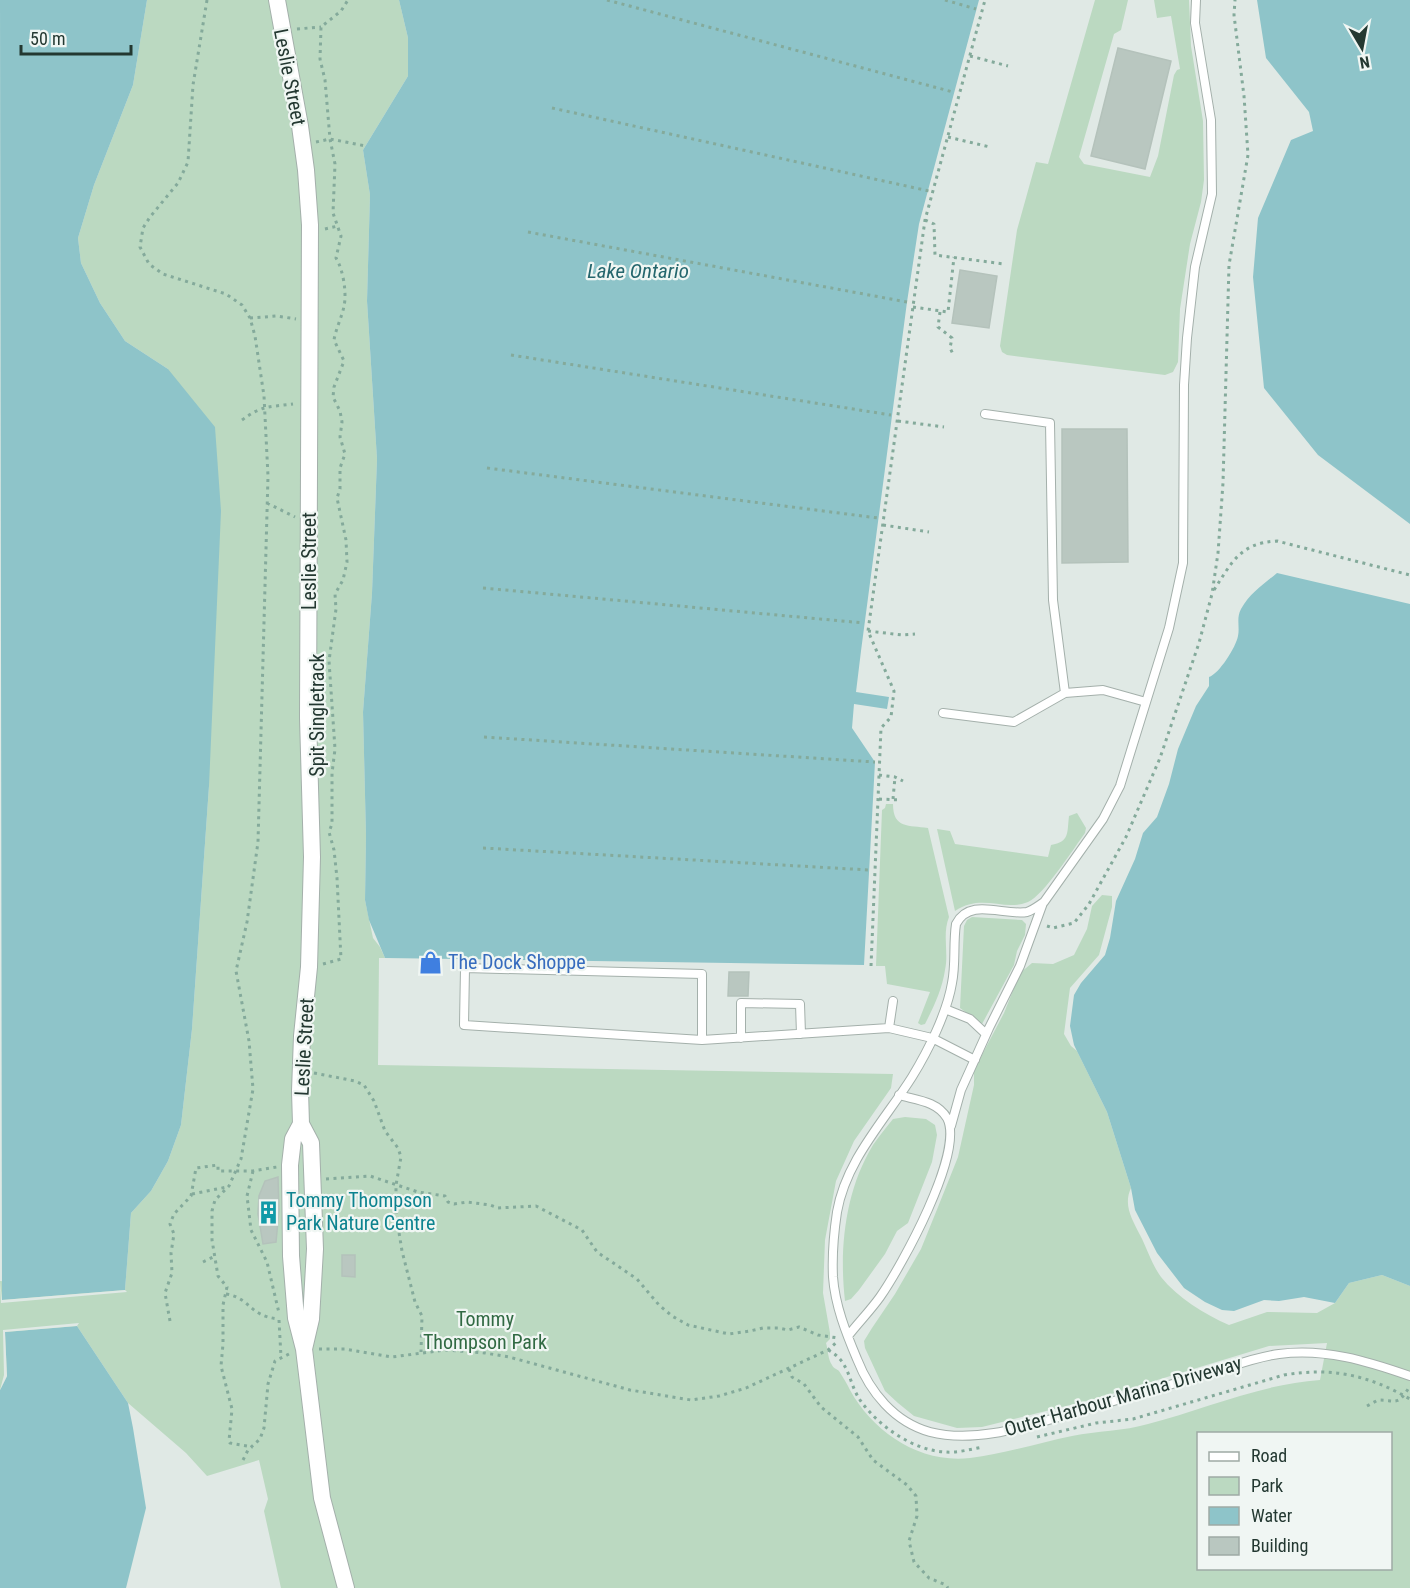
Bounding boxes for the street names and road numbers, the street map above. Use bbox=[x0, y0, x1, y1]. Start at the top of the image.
street label: Leslie Street bbox=[269, 27, 311, 127]
street label: Leslie Street bbox=[297, 512, 321, 610]
street label: Spit Singletrack bbox=[305, 653, 329, 777]
street label: Leslie Street bbox=[289, 997, 319, 1097]
street label: Outer Harbour Marina Driveway bbox=[1002, 1351, 1244, 1441]

